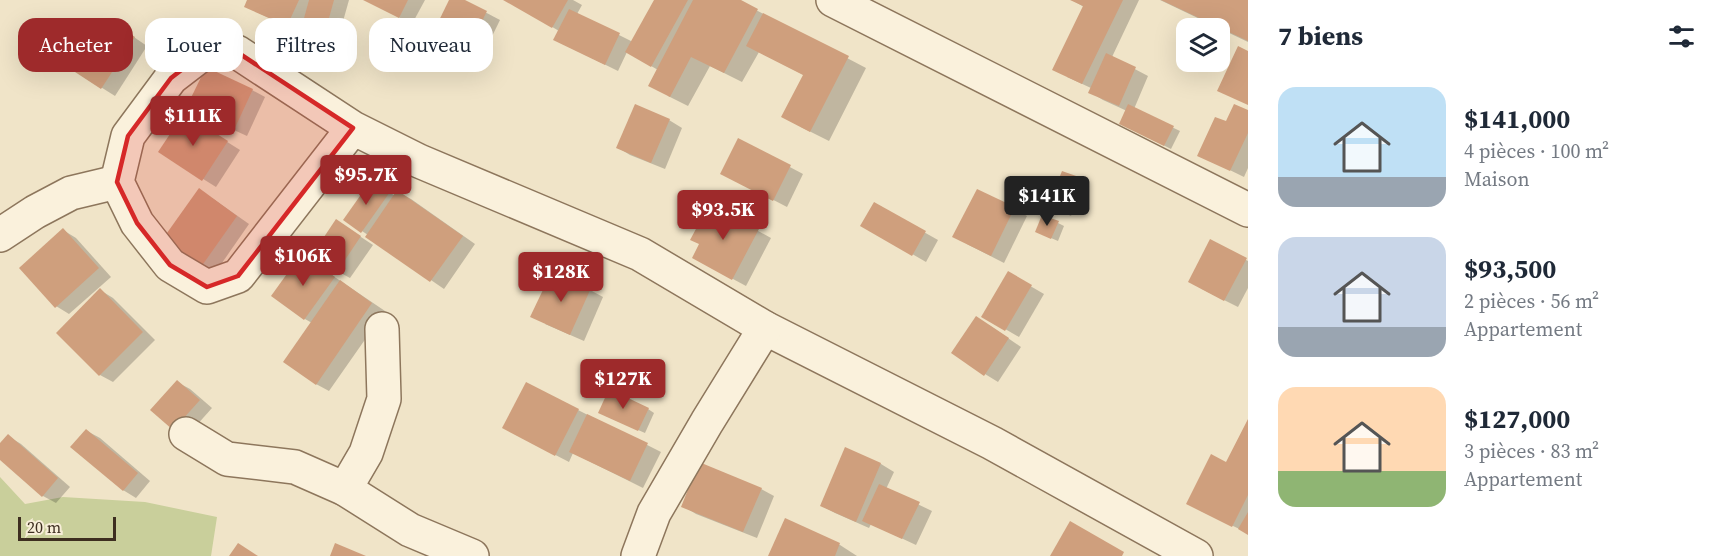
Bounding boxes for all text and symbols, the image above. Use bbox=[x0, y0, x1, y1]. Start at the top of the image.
chip: Acheter bbox=[18, 18, 133, 72]
chip: Louer bbox=[145, 18, 243, 72]
chip: Filtres bbox=[255, 18, 357, 72]
chip: Nouveau bbox=[369, 18, 493, 72]
map controls bbox=[1176, 18, 1230, 72]
button: layers bbox=[1176, 18, 1230, 72]
text: 7 biens bbox=[1278, 18, 1363, 54]
icon: filters bbox=[1665, 20, 1698, 53]
pin: $111K bbox=[151, 96, 235, 147]
text: $111K bbox=[164, 101, 222, 129]
text: $141,000 bbox=[1464, 101, 1570, 137]
icon: home bbox=[1326, 111, 1398, 183]
text: 4 pièces · 100 m² bbox=[1464, 137, 1609, 165]
pin: $95.7K bbox=[317, 155, 415, 206]
text: $95.7K bbox=[334, 160, 398, 188]
text: Maison bbox=[1464, 165, 1530, 193]
pin: $141K bbox=[1005, 176, 1089, 227]
text: $141K bbox=[1018, 181, 1076, 209]
pin: $93.5K bbox=[674, 190, 772, 241]
text: $93.5K bbox=[691, 195, 755, 223]
pin: $106K bbox=[261, 236, 345, 287]
text: $106K bbox=[274, 241, 332, 269]
text: $93,500 bbox=[1464, 251, 1556, 287]
pin: $128K bbox=[519, 252, 603, 303]
text: $128K bbox=[532, 257, 590, 285]
icon: home bbox=[1326, 261, 1398, 333]
text: 2 pièces · 56 m² bbox=[1464, 287, 1599, 315]
text: Appartement bbox=[1464, 315, 1582, 343]
pin: $127K bbox=[581, 359, 665, 410]
text: $127K bbox=[594, 364, 652, 392]
text: $127,000 bbox=[1464, 401, 1570, 437]
icon: home bbox=[1326, 411, 1398, 483]
text: 3 pièces · 83 m² bbox=[1464, 437, 1599, 465]
text: Appartement bbox=[1464, 465, 1582, 493]
scale bar bbox=[18, 514, 116, 542]
text: 20 m bbox=[27, 516, 61, 538]

